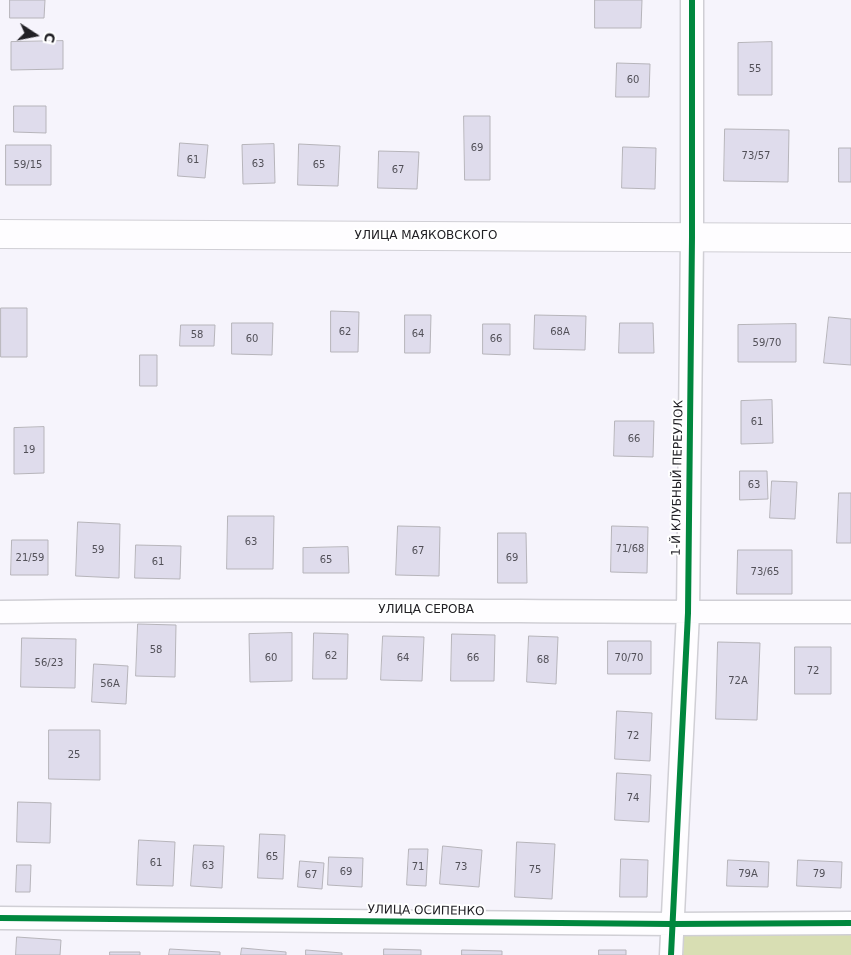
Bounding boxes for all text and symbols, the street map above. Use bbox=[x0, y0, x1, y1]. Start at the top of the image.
north arrow bbox=[10, 10, 60, 60]
text: С bbox=[41, 31, 59, 44]
house number: 55 bbox=[749, 63, 761, 75]
house number: 60 bbox=[627, 74, 639, 86]
house number: 69 bbox=[471, 142, 483, 154]
house number: 73/57 bbox=[742, 150, 770, 162]
house number: 61 bbox=[187, 154, 199, 166]
house number: 63 bbox=[252, 158, 264, 170]
house number: 59/15 bbox=[14, 159, 42, 171]
house number: 65 bbox=[313, 159, 325, 171]
house number: 67 bbox=[392, 164, 404, 176]
street label: УЛИЦА МАЯКОВСКОГО bbox=[355, 229, 497, 243]
house number: 62 bbox=[339, 326, 351, 338]
house number: 68А bbox=[550, 326, 570, 338]
house number: 64 bbox=[412, 328, 424, 340]
house number: 58 bbox=[191, 329, 203, 341]
house number: 60 bbox=[246, 333, 258, 345]
house number: 66 bbox=[490, 333, 502, 345]
house number: 59/70 bbox=[753, 337, 781, 349]
street label: 1-Й КЛУБНЫЙ ПЕРЕУЛОК bbox=[669, 400, 687, 556]
house number: 61 bbox=[751, 416, 763, 428]
house number: 66 bbox=[628, 433, 640, 445]
house number: 19 bbox=[23, 444, 35, 456]
house number: 63 bbox=[748, 479, 760, 491]
house number: 63 bbox=[245, 536, 257, 548]
house number: 71/68 bbox=[616, 543, 644, 555]
house number: 59 bbox=[92, 544, 104, 556]
house number: 67 bbox=[412, 545, 424, 557]
house number: 21/59 bbox=[16, 552, 44, 564]
house number: 69 bbox=[506, 552, 518, 564]
house number: 65 bbox=[320, 554, 332, 566]
house number: 61 bbox=[152, 556, 164, 568]
house number: 73/65 bbox=[751, 566, 779, 578]
street label: УЛИЦА СЕРОВА bbox=[378, 603, 474, 617]
house number: 58 bbox=[150, 644, 162, 656]
house number: 62 bbox=[325, 650, 337, 662]
house number: 60 bbox=[265, 652, 277, 664]
house number: 64 bbox=[397, 652, 409, 664]
house number: 66 bbox=[467, 652, 479, 664]
house number: 70/70 bbox=[615, 652, 643, 664]
house number: 68 bbox=[537, 654, 549, 666]
house number: 56/23 bbox=[35, 657, 63, 669]
house number: 72 bbox=[807, 665, 819, 677]
house number: 72А bbox=[728, 675, 748, 687]
house number: 56А bbox=[100, 678, 120, 690]
house number: 72 bbox=[627, 730, 639, 742]
house number: 25 bbox=[68, 749, 80, 761]
house number: 74 bbox=[627, 792, 639, 804]
house number: 65 bbox=[266, 851, 278, 863]
house number: 61 bbox=[150, 857, 162, 869]
house number: 63 bbox=[202, 860, 214, 872]
house number: 71 bbox=[412, 861, 424, 873]
house number: 73 bbox=[455, 861, 467, 873]
house number: 75 bbox=[529, 864, 541, 876]
house number: 69 bbox=[340, 866, 352, 878]
house number: 79А bbox=[738, 868, 758, 880]
house number: 79 bbox=[813, 868, 825, 880]
house number: 67 bbox=[305, 869, 317, 881]
street label: УЛИЦА ОСИПЕНКО bbox=[367, 903, 485, 919]

